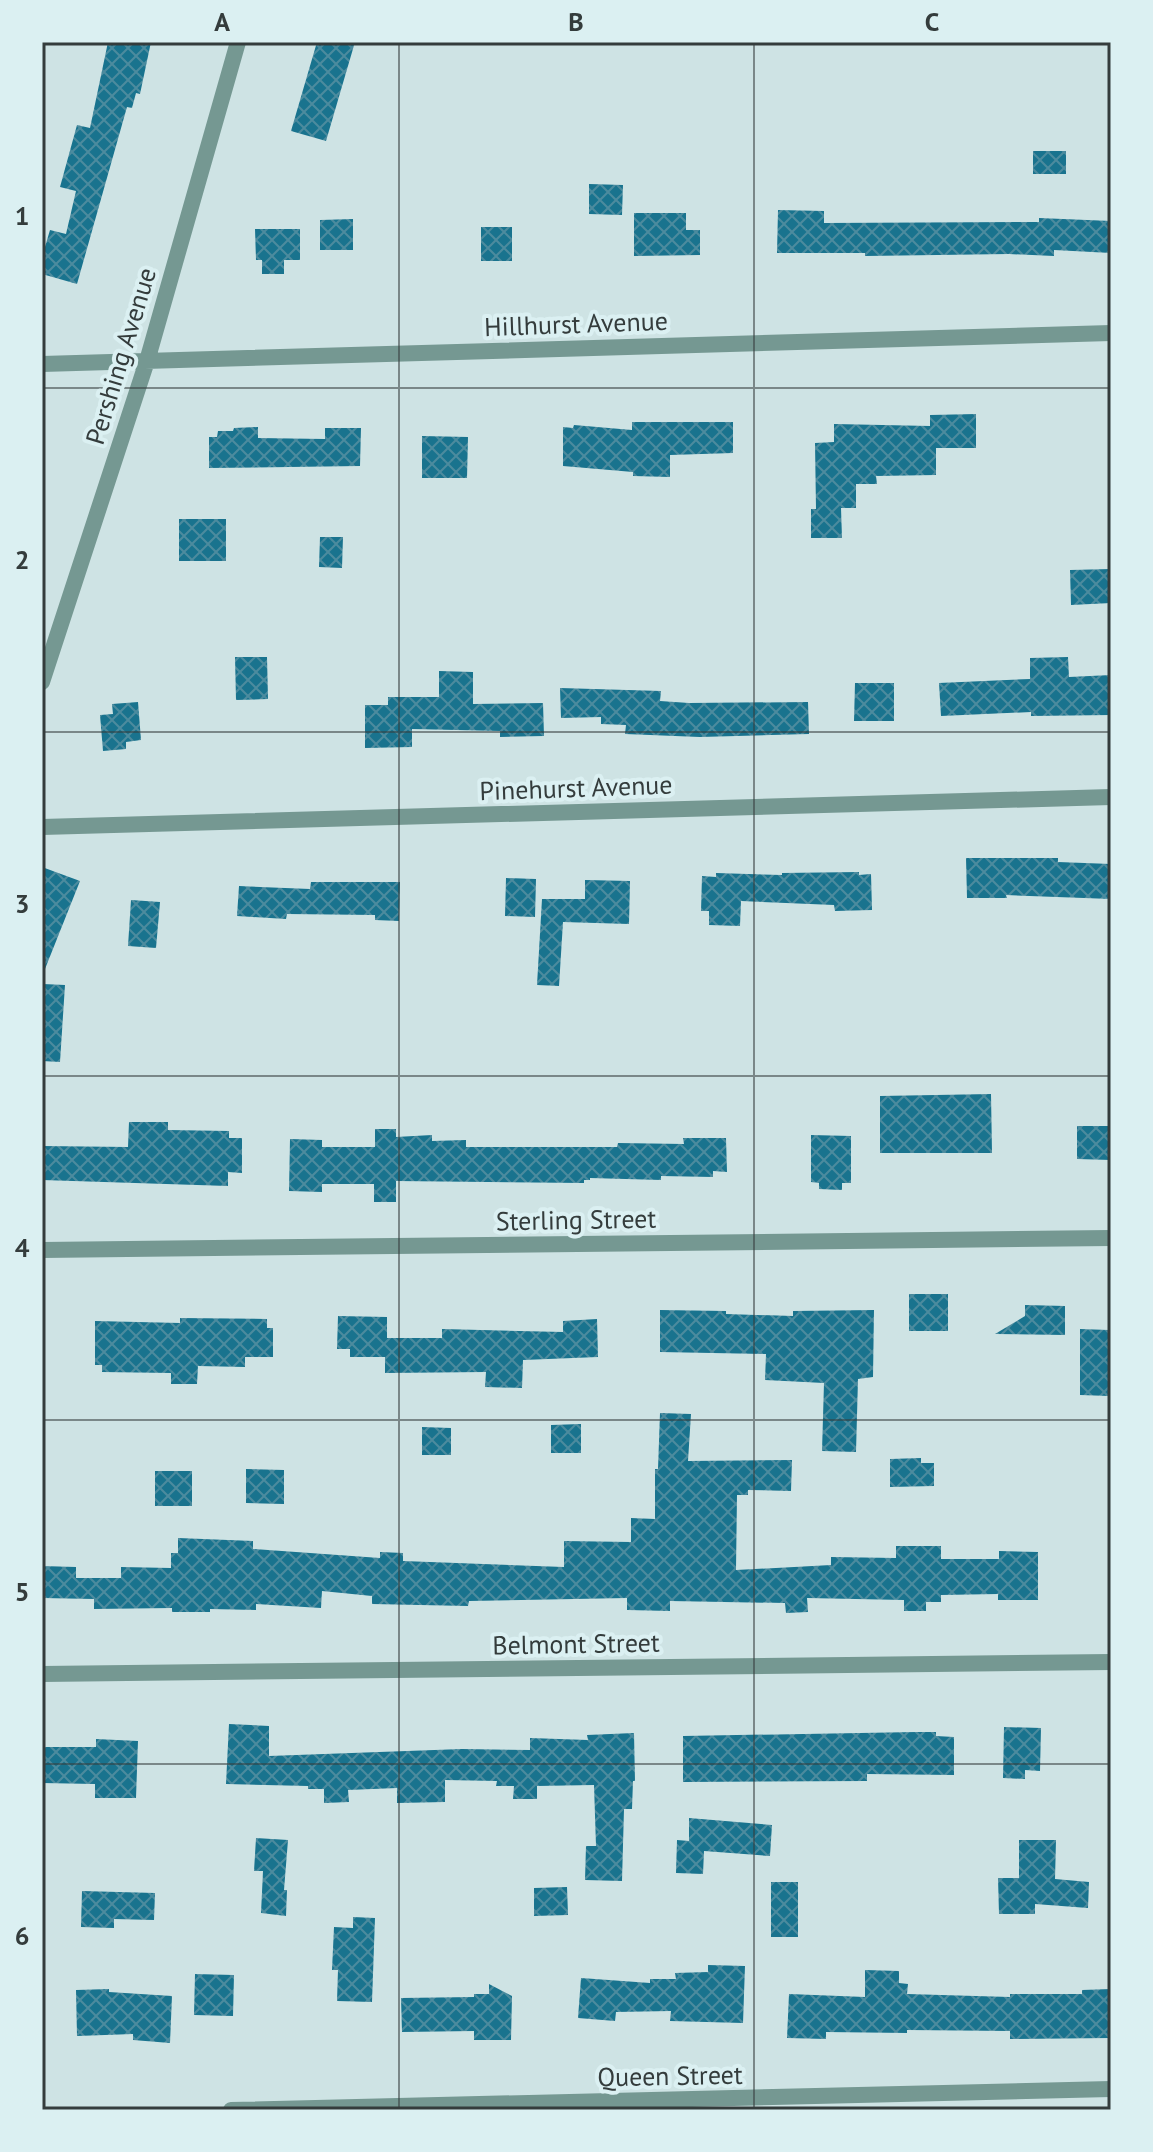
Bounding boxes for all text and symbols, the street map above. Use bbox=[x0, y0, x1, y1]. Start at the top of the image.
text: A bbox=[214, 5, 230, 38]
text: B bbox=[568, 5, 584, 38]
text: C bbox=[925, 5, 939, 38]
text: 1 bbox=[15, 199, 29, 232]
street label: Pershing Avenue bbox=[78, 263, 163, 448]
street label: Hillhurst Avenue bbox=[484, 304, 668, 343]
text: 2 bbox=[15, 543, 29, 576]
street label: Pinehurst Avenue bbox=[479, 768, 673, 807]
text: 3 bbox=[15, 887, 29, 920]
street label: Sterling Street bbox=[495, 1202, 657, 1237]
text: 4 bbox=[15, 1231, 30, 1264]
text: 5 bbox=[15, 1575, 29, 1608]
street label: Belmont Street bbox=[492, 1626, 660, 1661]
text: 6 bbox=[15, 1919, 29, 1952]
street label: Queen Street bbox=[597, 2058, 743, 2093]

